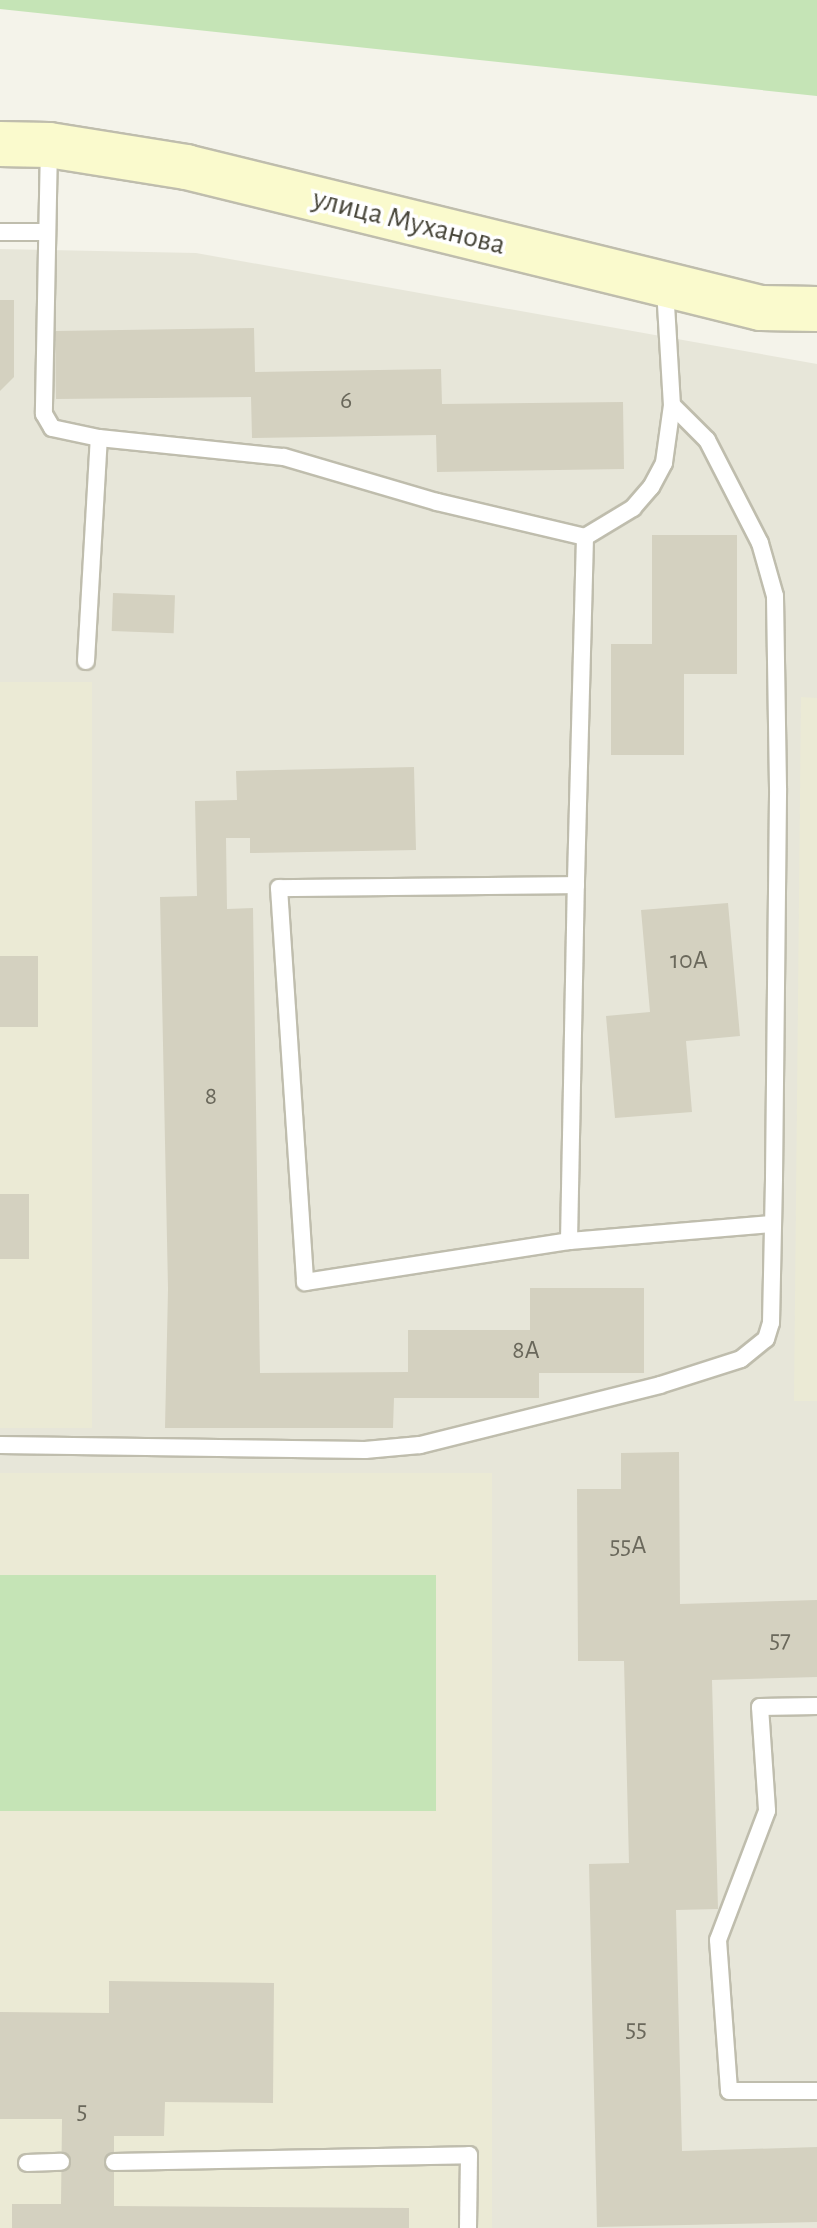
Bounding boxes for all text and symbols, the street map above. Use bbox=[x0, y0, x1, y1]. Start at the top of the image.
street label: улица Муханова bbox=[309, 181, 509, 263]
house number: 6 bbox=[340, 385, 352, 417]
house number: 10А bbox=[670, 945, 708, 977]
house number: 8 bbox=[205, 1081, 217, 1113]
house number: 8А bbox=[512, 1335, 540, 1367]
house number: 55А bbox=[609, 1530, 647, 1562]
house number: 57 bbox=[769, 1624, 791, 1656]
house number: 55 bbox=[625, 2013, 647, 2045]
house number: 5 bbox=[77, 2095, 87, 2127]

